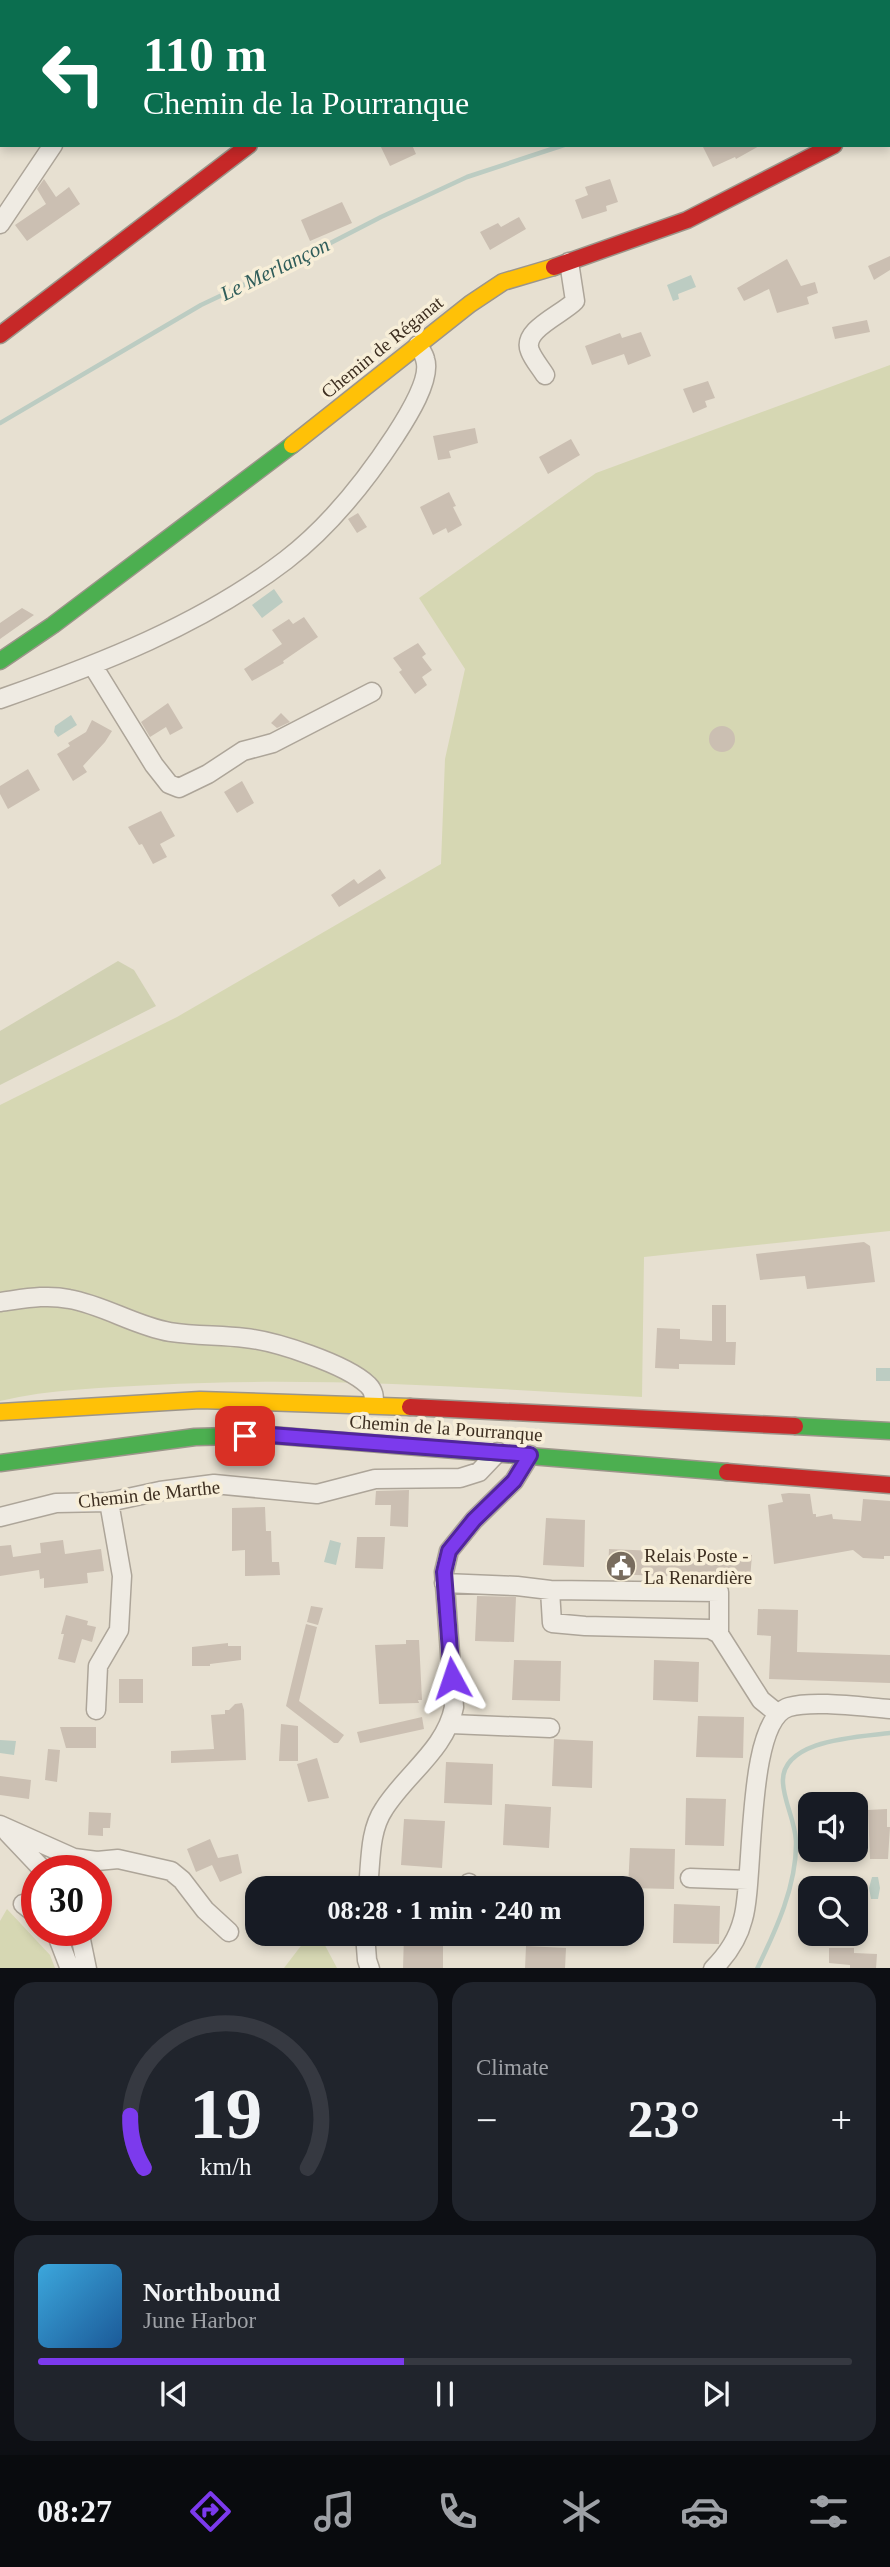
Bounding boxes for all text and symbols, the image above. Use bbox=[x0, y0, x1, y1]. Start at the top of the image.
text: 110 m bbox=[143, 27, 267, 82]
icon: left bbox=[28, 28, 119, 119]
text: Chemin de la Pourranque bbox=[143, 85, 469, 121]
water label: Le Merlançon bbox=[216, 232, 333, 306]
street label: Chemin de Réganat bbox=[317, 291, 447, 402]
pin bbox=[215, 1406, 275, 1466]
street label: Chemin de la Pourranque bbox=[349, 1411, 543, 1445]
icon: arrive bbox=[226, 1417, 264, 1455]
street label: Chemin de Marthe bbox=[77, 1476, 221, 1512]
place label: Relais Poste - La Renardière bbox=[644, 1545, 752, 1588]
public building icon: Relais Poste - La Renardière bbox=[604, 1549, 638, 1583]
position arrow bbox=[415, 1641, 489, 1715]
map controls bbox=[798, 1792, 868, 1946]
button: sound bbox=[798, 1792, 868, 1862]
speed limit sign: 30 bbox=[21, 1855, 112, 1946]
button: search bbox=[798, 1876, 868, 1946]
text: 08:28 · 1 min · 240 m bbox=[328, 1896, 562, 1925]
text: Climate bbox=[476, 2055, 549, 2080]
text: 19 bbox=[190, 2073, 262, 2154]
text: 23° bbox=[628, 2091, 700, 2148]
text: − bbox=[476, 2099, 497, 2141]
text: + bbox=[831, 2099, 852, 2141]
text: km/h bbox=[200, 2152, 252, 2179]
text: Northbound bbox=[143, 2278, 280, 2307]
text: June Harbor bbox=[143, 2308, 256, 2333]
icon: previous bbox=[155, 2375, 193, 2413]
icon: pause bbox=[426, 2375, 464, 2413]
icon: next bbox=[697, 2375, 735, 2413]
icon: directions bbox=[186, 2487, 235, 2536]
icon: music bbox=[310, 2487, 359, 2536]
icon: phone bbox=[433, 2487, 482, 2536]
icon: climate bbox=[557, 2487, 606, 2536]
icon: car bbox=[680, 2487, 729, 2536]
icon: filters bbox=[804, 2487, 853, 2536]
text: 08:27 bbox=[37, 2493, 112, 2529]

